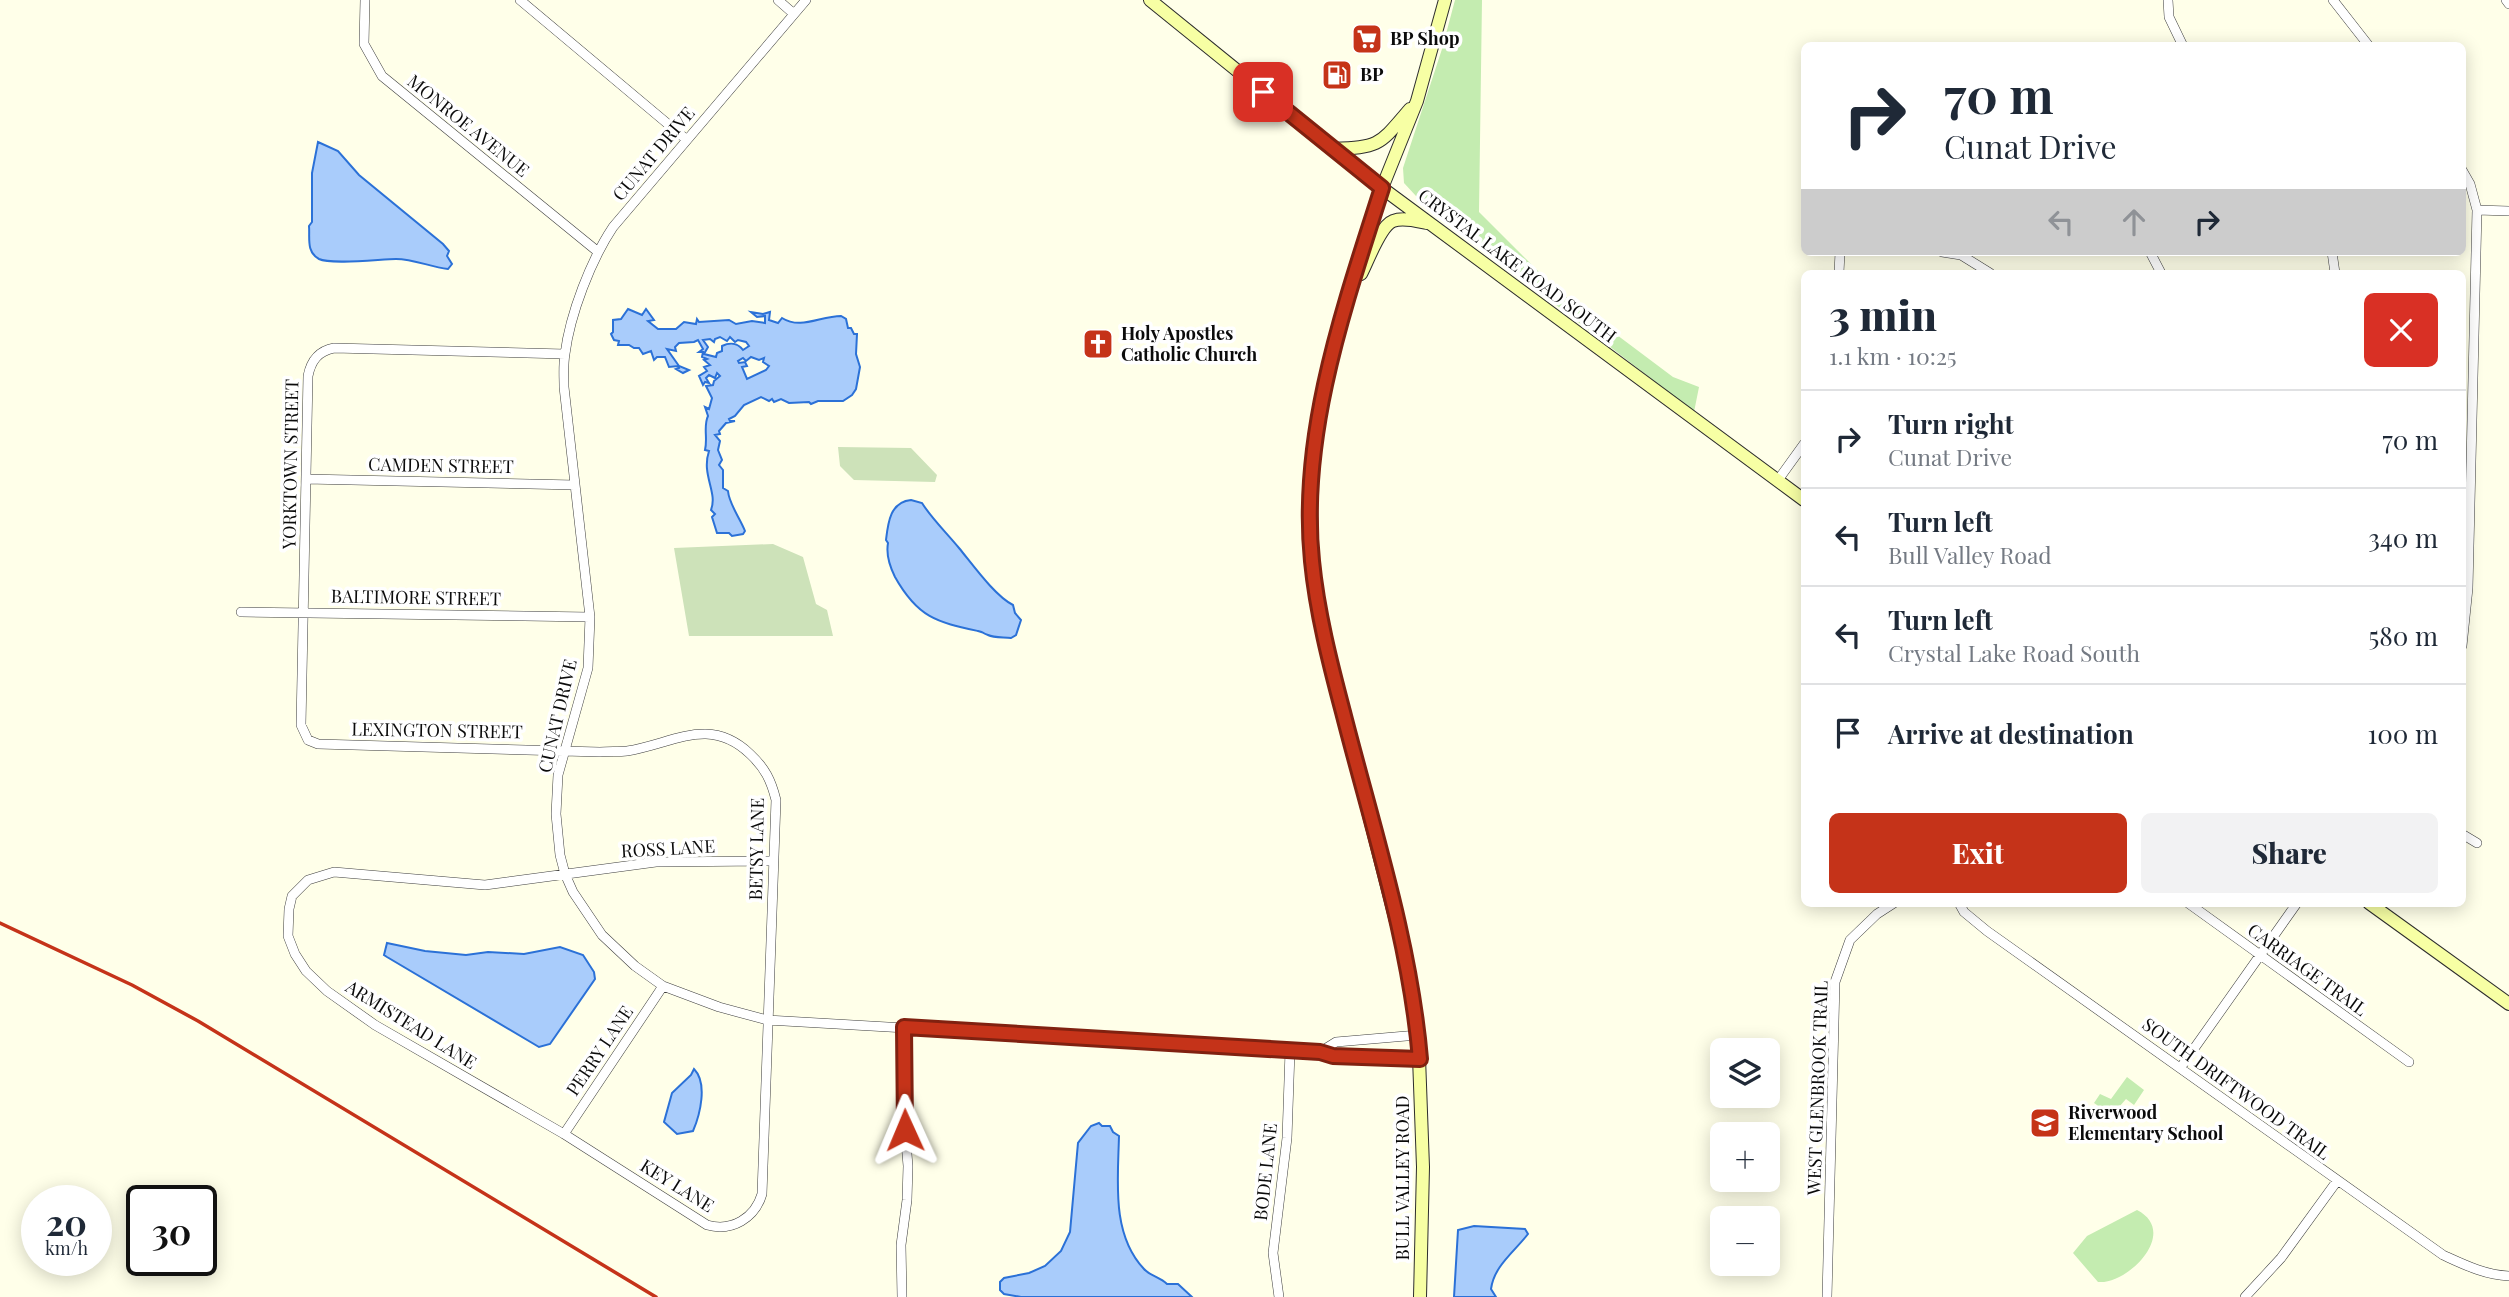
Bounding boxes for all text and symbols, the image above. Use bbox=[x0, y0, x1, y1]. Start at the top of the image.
supermarket icon: BP Shop bbox=[1350, 22, 1384, 56]
place label: BP Shop bbox=[1390, 26, 1460, 50]
fuel station icon: BP bbox=[1320, 58, 1354, 92]
text: 70 m bbox=[1944, 61, 2054, 126]
pin bbox=[1233, 62, 1293, 122]
place label: BP bbox=[1360, 62, 1384, 86]
street label: MONROE AVENUE bbox=[403, 69, 534, 182]
icon: right bbox=[1829, 70, 1920, 161]
icon: arrive bbox=[1244, 73, 1282, 111]
street label: CUNAT DRIVE bbox=[607, 101, 700, 205]
text: Cunat Drive bbox=[1944, 124, 2117, 167]
street label: CRYSTAL LAKE ROAD SOUTH bbox=[1414, 183, 1621, 348]
icon: left bbox=[2042, 203, 2080, 241]
icon: ahead bbox=[2115, 203, 2153, 241]
icon: right bbox=[2188, 203, 2226, 241]
text: 3 min bbox=[1829, 286, 1937, 342]
button: close bbox=[2364, 293, 2438, 367]
place label: Holy Apostles Catholic Church bbox=[1121, 321, 1257, 366]
church icon: Holy Apostles Catholic Church bbox=[1081, 327, 1115, 361]
text: 1.1 km · 10:25 bbox=[1829, 340, 1956, 371]
street label: YORKTOWN STREET bbox=[276, 379, 303, 550]
text: Turn right bbox=[1888, 406, 2014, 441]
icon: right bbox=[1829, 420, 1867, 458]
text: 70 m bbox=[2382, 422, 2438, 457]
text: Cunat Drive bbox=[1888, 441, 2012, 472]
street label: CAMDEN STREET bbox=[368, 452, 514, 478]
text: Turn left bbox=[1888, 504, 1993, 539]
icon: left bbox=[1829, 518, 1867, 556]
text: 340 m bbox=[2368, 520, 2438, 555]
text: Bull Valley Road bbox=[1888, 539, 2052, 570]
street label: BALTIMORE STREET bbox=[331, 584, 501, 610]
text: Turn left bbox=[1888, 602, 1993, 637]
icon: left bbox=[1829, 616, 1867, 654]
text: 580 m bbox=[2369, 618, 2438, 653]
text: Crystal Lake Road South bbox=[1888, 637, 2140, 668]
street label: CUNAT DRIVE bbox=[532, 657, 582, 775]
icon: arrive bbox=[1829, 714, 1867, 752]
text: Arrive at destination bbox=[1888, 716, 2134, 751]
text: 100 m bbox=[2368, 716, 2438, 751]
street label: LEXINGTON STREET bbox=[351, 717, 523, 743]
street label: BETSY LANE bbox=[743, 797, 769, 901]
button: Exit bbox=[1829, 813, 2127, 893]
button: Share bbox=[2141, 813, 2438, 893]
street label: ROSS LANE bbox=[620, 834, 716, 862]
street label: CARRIAGE TRAIL bbox=[2243, 918, 2372, 1021]
street label: ARMISTEAD LANE bbox=[341, 974, 482, 1074]
street label: WEST GLENBROOK TRAIL bbox=[1801, 980, 1833, 1197]
street label: PERRY LANE bbox=[560, 1001, 638, 1100]
street label: SOUTH DRIFTWOOD TRAIL bbox=[2138, 1012, 2336, 1165]
map controls bbox=[1710, 1038, 1780, 1276]
button: layers bbox=[1710, 1038, 1780, 1108]
position arrow bbox=[868, 1093, 942, 1167]
street label: BULL VALLEY ROAD bbox=[1390, 1096, 1414, 1260]
place label: Riverwood Elementary School bbox=[2068, 1100, 2224, 1145]
school or university icon: Riverwood Elementary School bbox=[2028, 1106, 2062, 1140]
street label: BODE LANE bbox=[1248, 1122, 1282, 1222]
button: + bbox=[1710, 1122, 1780, 1192]
street label: KEY LANE bbox=[636, 1153, 719, 1217]
speed limit sign: 30 bbox=[126, 1185, 217, 1276]
text: 20 bbox=[46, 1198, 87, 1245]
button: − bbox=[1710, 1206, 1780, 1276]
text: km/h bbox=[45, 1236, 88, 1260]

